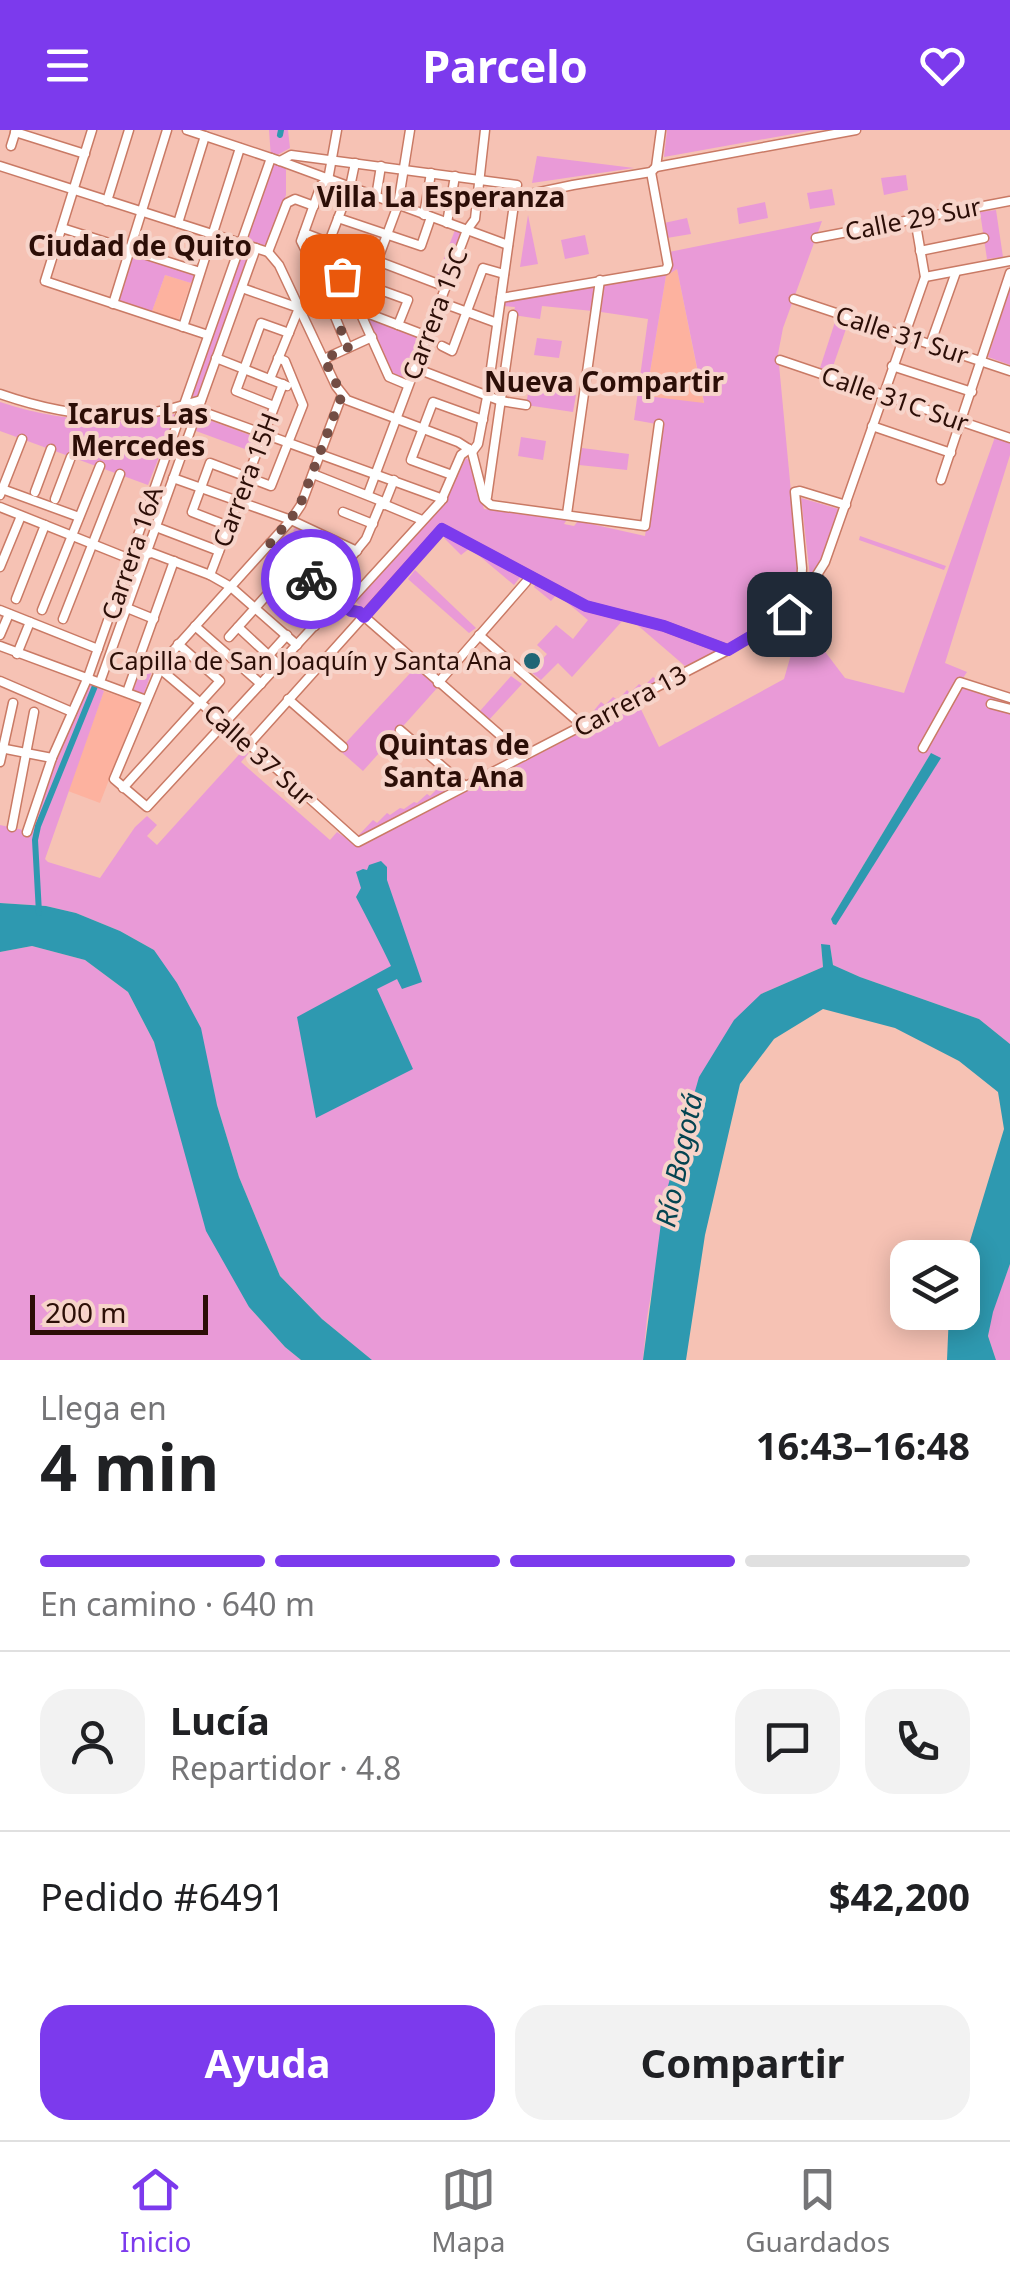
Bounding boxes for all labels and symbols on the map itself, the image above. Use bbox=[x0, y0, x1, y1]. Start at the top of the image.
district label: Villa La Esperanza bbox=[317, 177, 565, 215]
street label: Calle 29 Sur bbox=[842, 188, 984, 248]
district label: Ciudad de Quito bbox=[28, 226, 252, 264]
pin bbox=[300, 234, 385, 319]
street label: Carrera 15C bbox=[393, 243, 475, 385]
street label: Calle 31 Sur bbox=[831, 297, 973, 372]
street label: Calle 31C Sur bbox=[817, 357, 974, 439]
district label: Nueva Compartir bbox=[484, 362, 724, 400]
district label: Icarus Las Mercedes bbox=[68, 394, 208, 464]
street label: Carrera 15H bbox=[204, 407, 286, 552]
street label: Carrera 16A bbox=[92, 481, 170, 624]
courier bbox=[261, 529, 361, 629]
pin bbox=[747, 572, 832, 657]
place label: Capilla de San Joaquín y Santa Ana bbox=[109, 643, 512, 677]
marker: Capilla de San Joaquín y Santa Ana bbox=[521, 650, 543, 672]
street label: Carrera 13 bbox=[567, 656, 692, 744]
street label: Calle 37 Sur bbox=[197, 695, 322, 813]
district label: Quintas de Santa Ana bbox=[378, 725, 530, 795]
water label: Río Bogotá bbox=[645, 1089, 711, 1230]
scale bar bbox=[30, 1290, 208, 1334]

